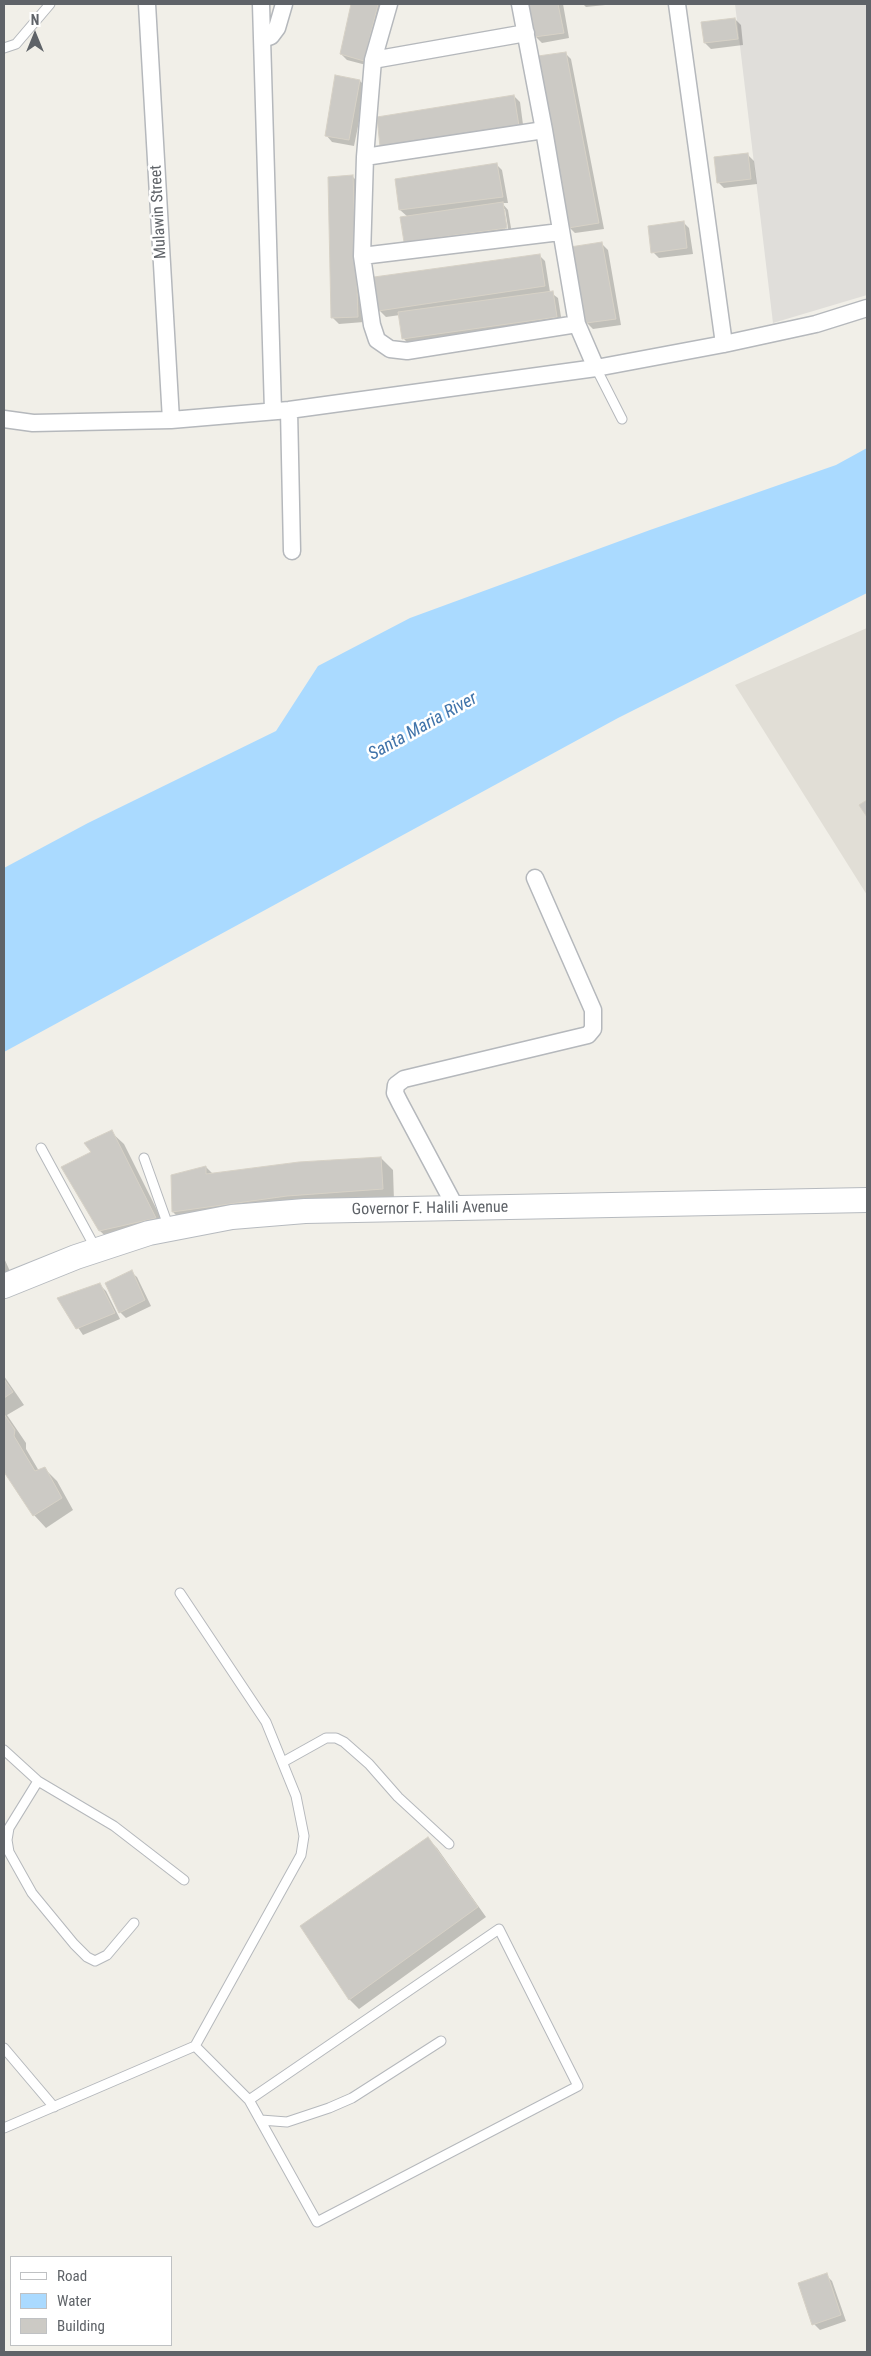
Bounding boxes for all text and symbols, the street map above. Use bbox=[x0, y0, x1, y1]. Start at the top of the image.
north arrow bbox=[10, 10, 60, 60]
text: N bbox=[31, 12, 39, 28]
street label: Mulawin Street bbox=[147, 164, 171, 260]
water label: Santa Maria River bbox=[365, 688, 481, 766]
street label: Governor F. Halili Avenue bbox=[352, 1198, 508, 1220]
legend bbox=[10, 2256, 172, 2346]
text: Road bbox=[57, 2267, 87, 2285]
text: Water bbox=[57, 2292, 91, 2310]
text: Building bbox=[57, 2317, 105, 2335]

